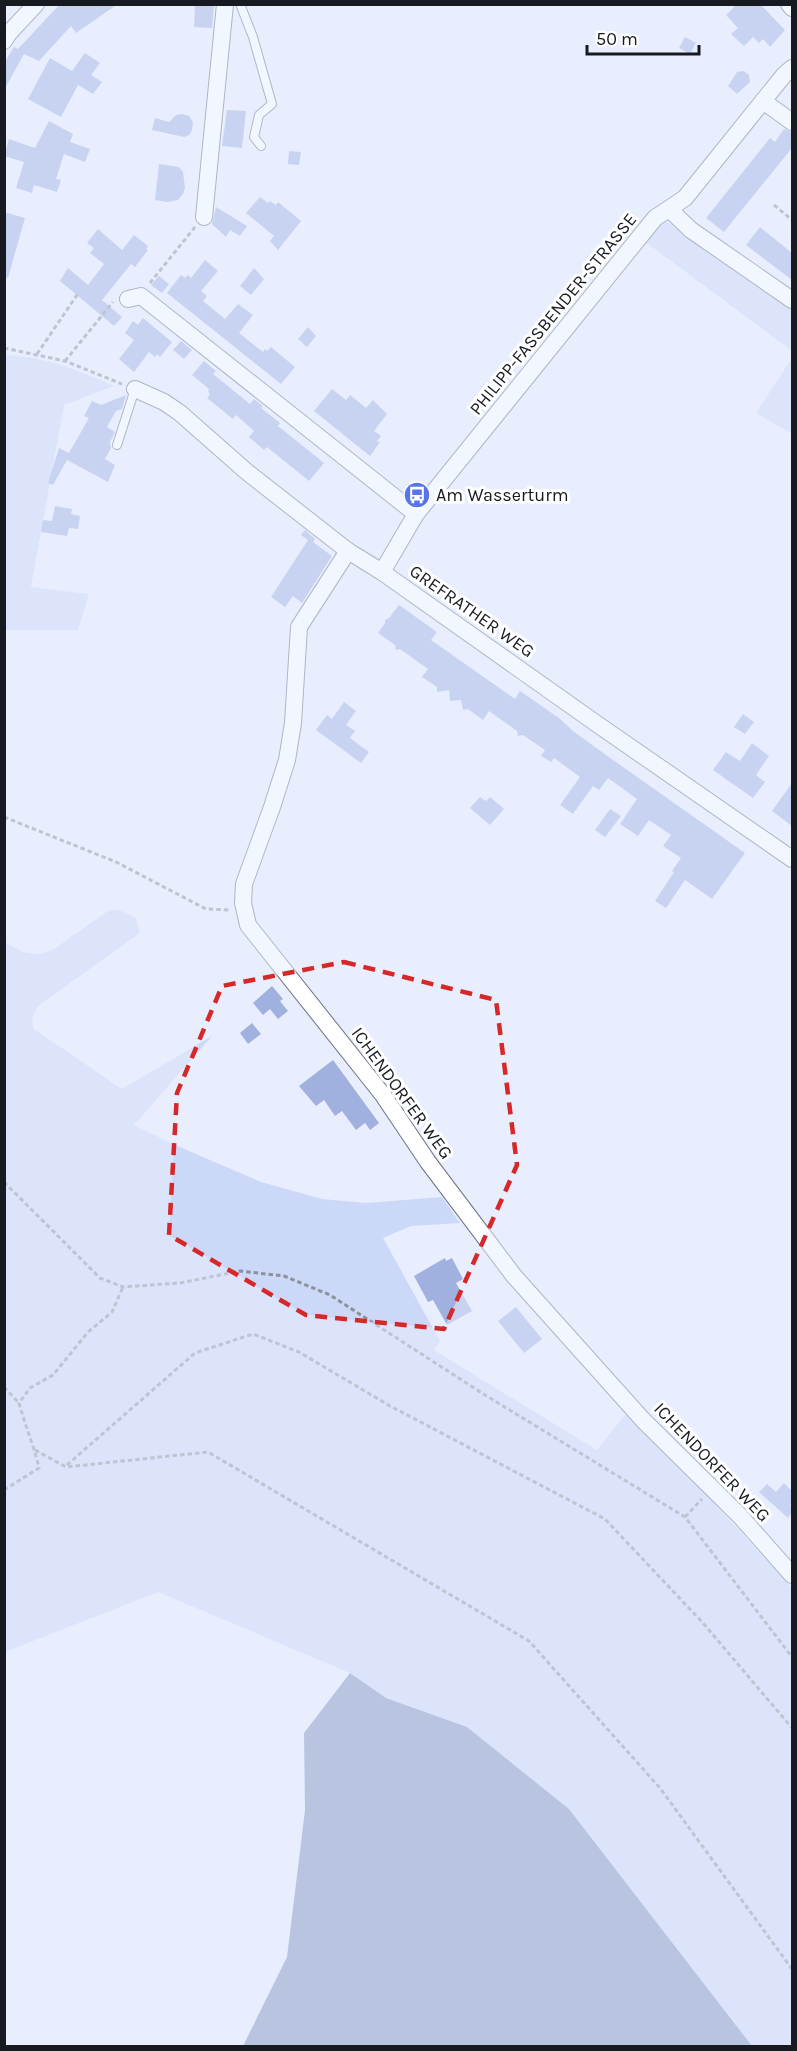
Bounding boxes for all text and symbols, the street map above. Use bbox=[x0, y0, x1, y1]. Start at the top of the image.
scale bar bbox=[587, 18, 700, 56]
text: 50 m bbox=[596, 28, 638, 50]
street label: PHILIPP-FASSBENDER-STRASSE bbox=[465, 209, 641, 419]
bus stop icon: Am Wasserturm bbox=[402, 480, 432, 510]
place label: Am Wasserturm bbox=[436, 484, 569, 506]
street label: GREFRATHER WEG bbox=[405, 560, 539, 662]
street label: ICHENDORFER WEG bbox=[347, 1023, 457, 1163]
street label: ICHENDORFER WEG bbox=[649, 1398, 775, 1526]

